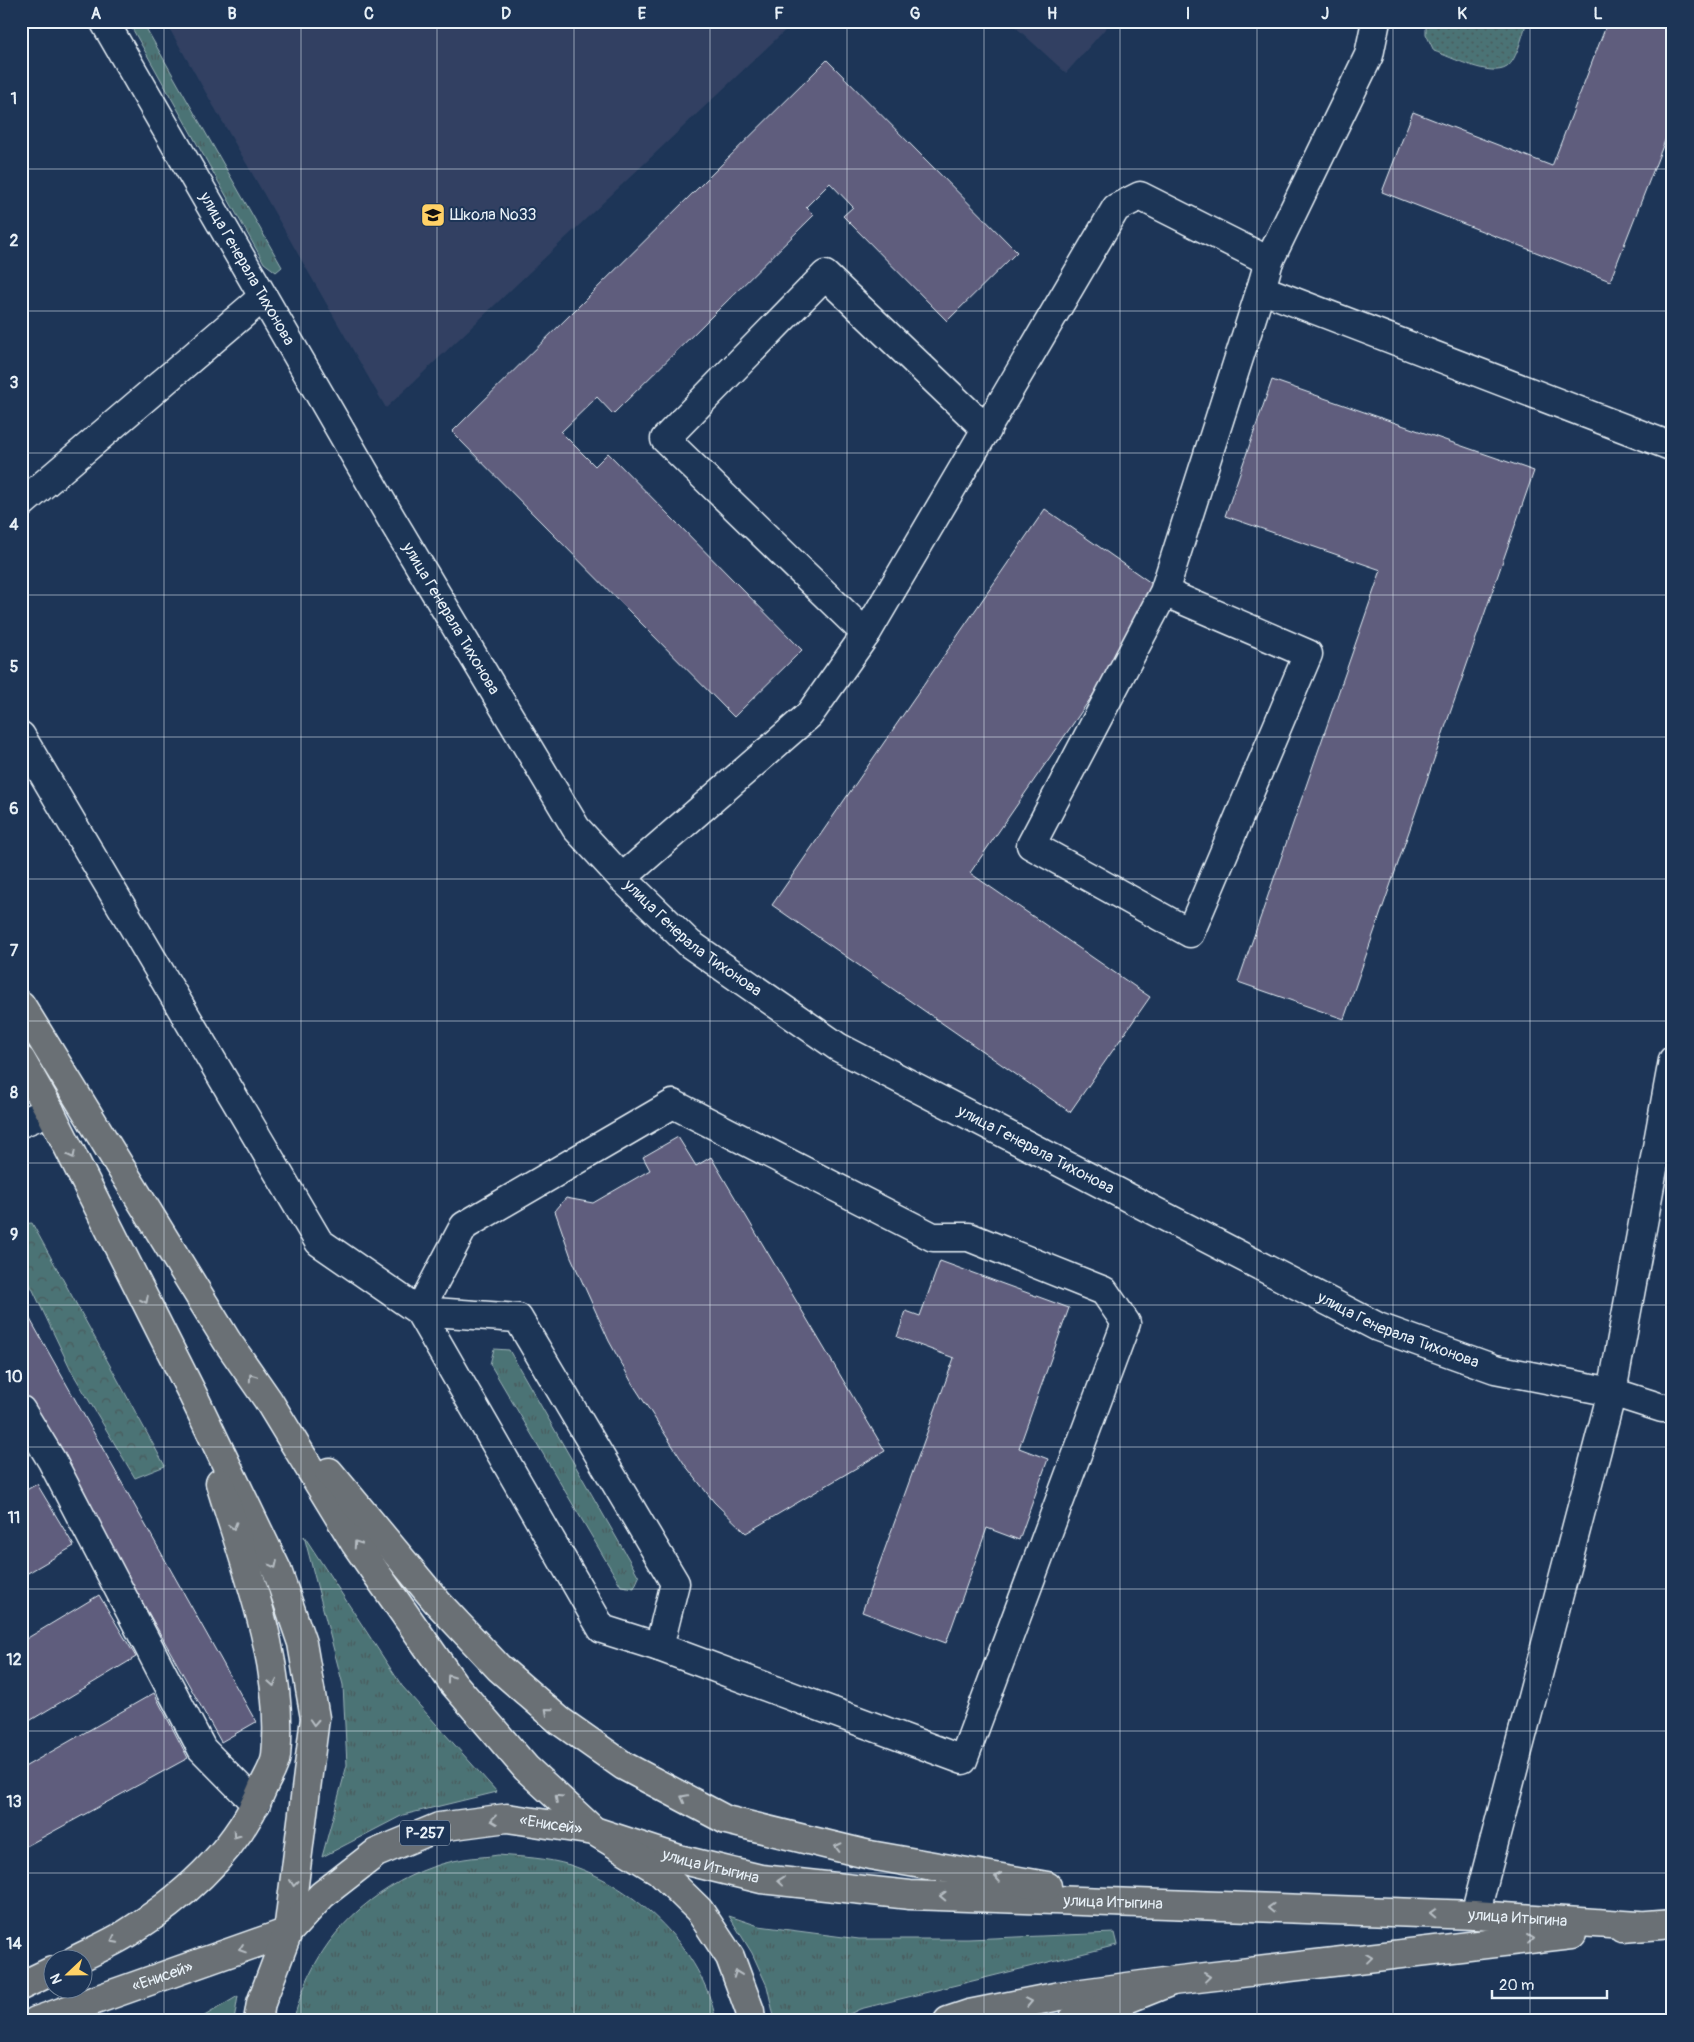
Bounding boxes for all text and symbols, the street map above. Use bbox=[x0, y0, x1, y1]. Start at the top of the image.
text: A bbox=[91, 4, 102, 24]
text: B bbox=[227, 4, 237, 24]
text: C bbox=[364, 4, 374, 24]
text: D bbox=[501, 4, 511, 24]
text: E bbox=[638, 4, 647, 24]
text: F bbox=[774, 4, 784, 24]
text: G bbox=[910, 4, 921, 24]
text: H bbox=[1047, 4, 1057, 24]
text: I bbox=[1186, 4, 1190, 24]
text: J bbox=[1321, 4, 1329, 24]
text: K bbox=[1457, 4, 1467, 24]
text: L bbox=[1593, 4, 1603, 24]
text: 1 bbox=[11, 89, 17, 109]
street label: улица Генерала Тихонова bbox=[194, 188, 299, 349]
school or university icon: Школа №33 bbox=[420, 202, 446, 228]
place label: Школа №33 bbox=[450, 205, 537, 225]
text: 2 bbox=[10, 231, 19, 251]
text: 3 bbox=[10, 373, 19, 393]
text: 4 bbox=[9, 515, 19, 535]
street label: улица Генерала Тихонова bbox=[397, 538, 504, 698]
text: 5 bbox=[10, 657, 19, 677]
text: 6 bbox=[9, 799, 19, 819]
street label: улица Генерала Тихонова bbox=[619, 875, 766, 1001]
text: 7 bbox=[10, 941, 19, 961]
text: 8 bbox=[10, 1083, 18, 1103]
street label: улица Генерала Тихонова bbox=[953, 1100, 1118, 1199]
one-way arrow bbox=[66, 1150, 76, 1159]
text: 9 bbox=[10, 1225, 18, 1245]
street label: улица Генерала Тихонова bbox=[1313, 1287, 1482, 1372]
one-way arrow bbox=[139, 1295, 149, 1304]
text: 10 bbox=[5, 1367, 23, 1387]
one-way arrow bbox=[249, 1373, 258, 1383]
text: 11 bbox=[8, 1508, 20, 1528]
one-way arrow bbox=[227, 1521, 237, 1529]
one-way arrow bbox=[354, 1541, 363, 1550]
one-way arrow bbox=[268, 1560, 278, 1569]
text: 12 bbox=[6, 1650, 22, 1670]
one-way arrow bbox=[447, 1674, 456, 1684]
one-way arrow bbox=[268, 1678, 278, 1687]
one-way arrow bbox=[544, 1707, 553, 1716]
one-way arrow bbox=[309, 1718, 319, 1726]
text: 13 bbox=[6, 1792, 22, 1812]
one-way arrow bbox=[681, 1794, 690, 1804]
one-way arrow bbox=[555, 1795, 564, 1804]
street label: «Енисей» bbox=[518, 1810, 584, 1839]
one-way arrow bbox=[490, 1814, 498, 1825]
road number: Р-257 bbox=[400, 1820, 450, 1846]
one-way arrow bbox=[233, 1829, 242, 1839]
one-way arrow bbox=[834, 1842, 843, 1853]
street label: улица Итыгина bbox=[659, 1844, 761, 1888]
one-way arrow bbox=[993, 1873, 1002, 1883]
one-way arrow bbox=[777, 1876, 785, 1887]
one-way arrow bbox=[290, 1879, 300, 1888]
street label: улица Итыгина bbox=[1062, 1890, 1163, 1914]
one-way arrow bbox=[939, 1891, 947, 1902]
one-way arrow bbox=[1266, 1903, 1274, 1913]
street label: улица Итыгина bbox=[1467, 1905, 1568, 1931]
one-way arrow bbox=[1429, 1908, 1437, 1919]
text: 14 bbox=[6, 1934, 22, 1954]
one-way arrow bbox=[110, 1934, 119, 1944]
one-way arrow bbox=[1526, 1934, 1534, 1945]
one-way arrow bbox=[239, 1943, 247, 1953]
north arrow bbox=[42, 1950, 92, 2000]
one-way arrow bbox=[1365, 1953, 1373, 1964]
street label: «Енисей» bbox=[129, 1956, 195, 1996]
scale bar bbox=[1492, 1967, 1606, 1999]
text: N bbox=[47, 1971, 66, 1986]
one-way arrow bbox=[733, 1971, 743, 1979]
one-way arrow bbox=[1203, 1972, 1211, 1983]
text: 20 m bbox=[1499, 1976, 1534, 1995]
one-way arrow bbox=[1025, 1997, 1033, 2008]

